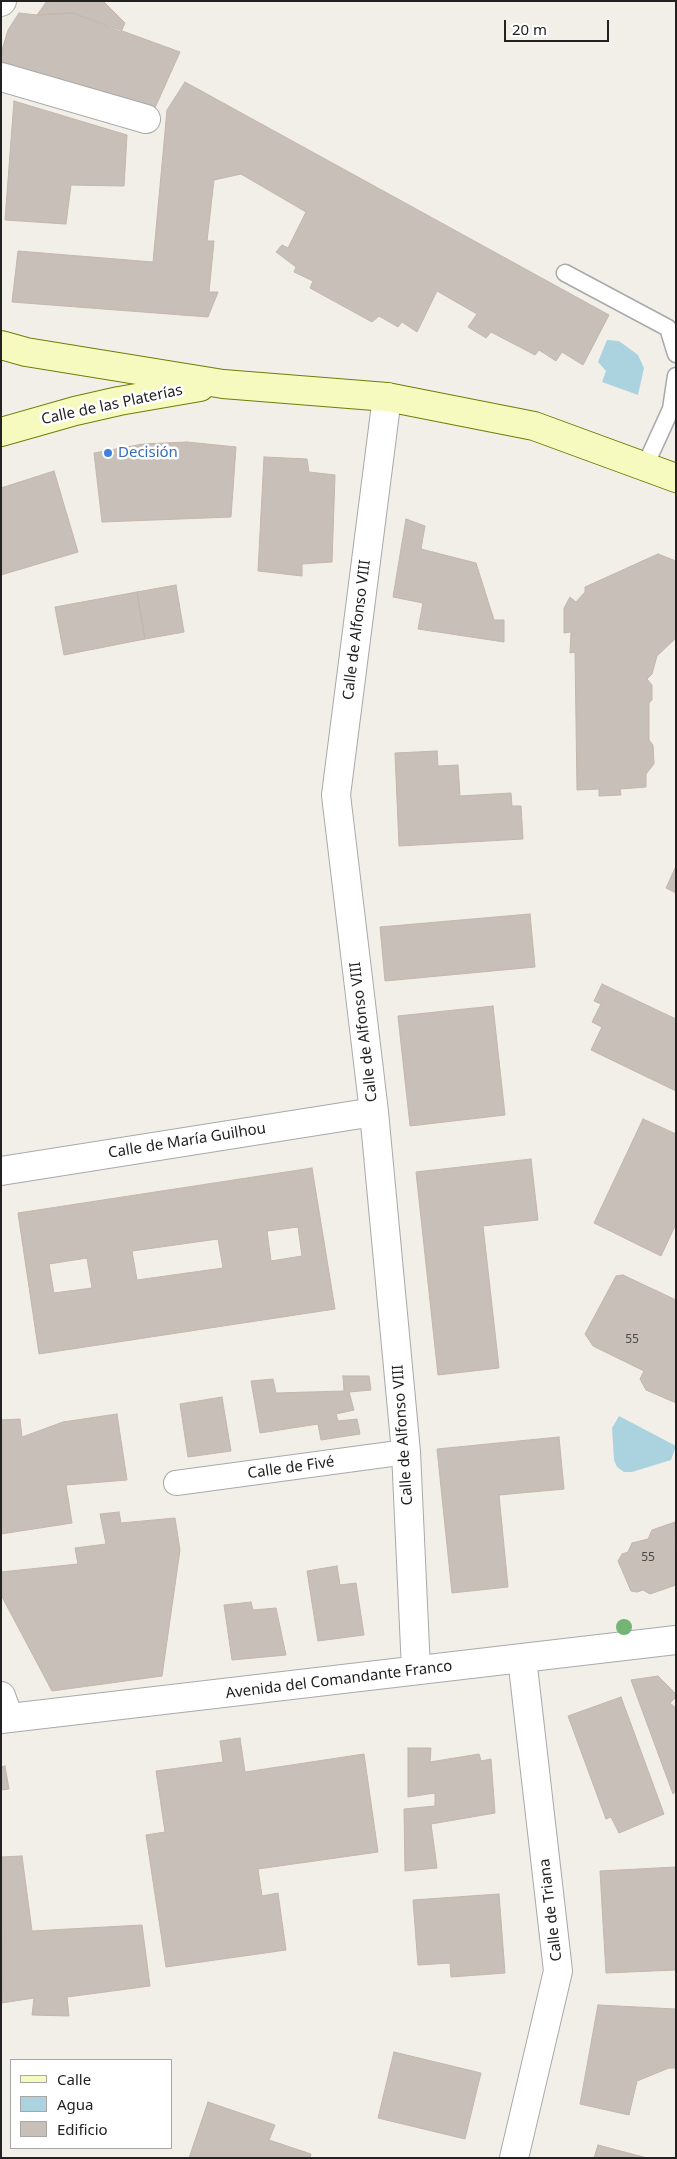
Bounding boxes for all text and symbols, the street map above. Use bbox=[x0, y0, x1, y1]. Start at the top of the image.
scale bar bbox=[507, 10, 612, 42]
text: 20 m bbox=[512, 19, 547, 39]
street label: Calle de las Platerías bbox=[40, 381, 184, 429]
place label: Decisión bbox=[118, 444, 178, 462]
marker: Decisión bbox=[102, 447, 114, 459]
street label: Calle de Alfonso VIII bbox=[339, 559, 375, 701]
street label: Calle de Alfonso VIII bbox=[346, 961, 382, 1103]
street label: Calle de María Guilhou bbox=[107, 1120, 267, 1162]
house number: 55 bbox=[625, 1333, 639, 1347]
street label: Calle de Alfonso VIII bbox=[389, 1364, 417, 1506]
street label: Calle de Fivé bbox=[247, 1453, 335, 1483]
house number: 55 bbox=[641, 1551, 655, 1565]
street label: Avenida del Comandante Franco bbox=[225, 1657, 453, 1703]
street label: Calle de Triana bbox=[536, 1858, 566, 1962]
legend bbox=[10, 2059, 172, 2149]
text: Calle bbox=[57, 2069, 91, 2089]
text: Agua bbox=[57, 2094, 94, 2114]
text: Edificio bbox=[57, 2119, 108, 2139]

